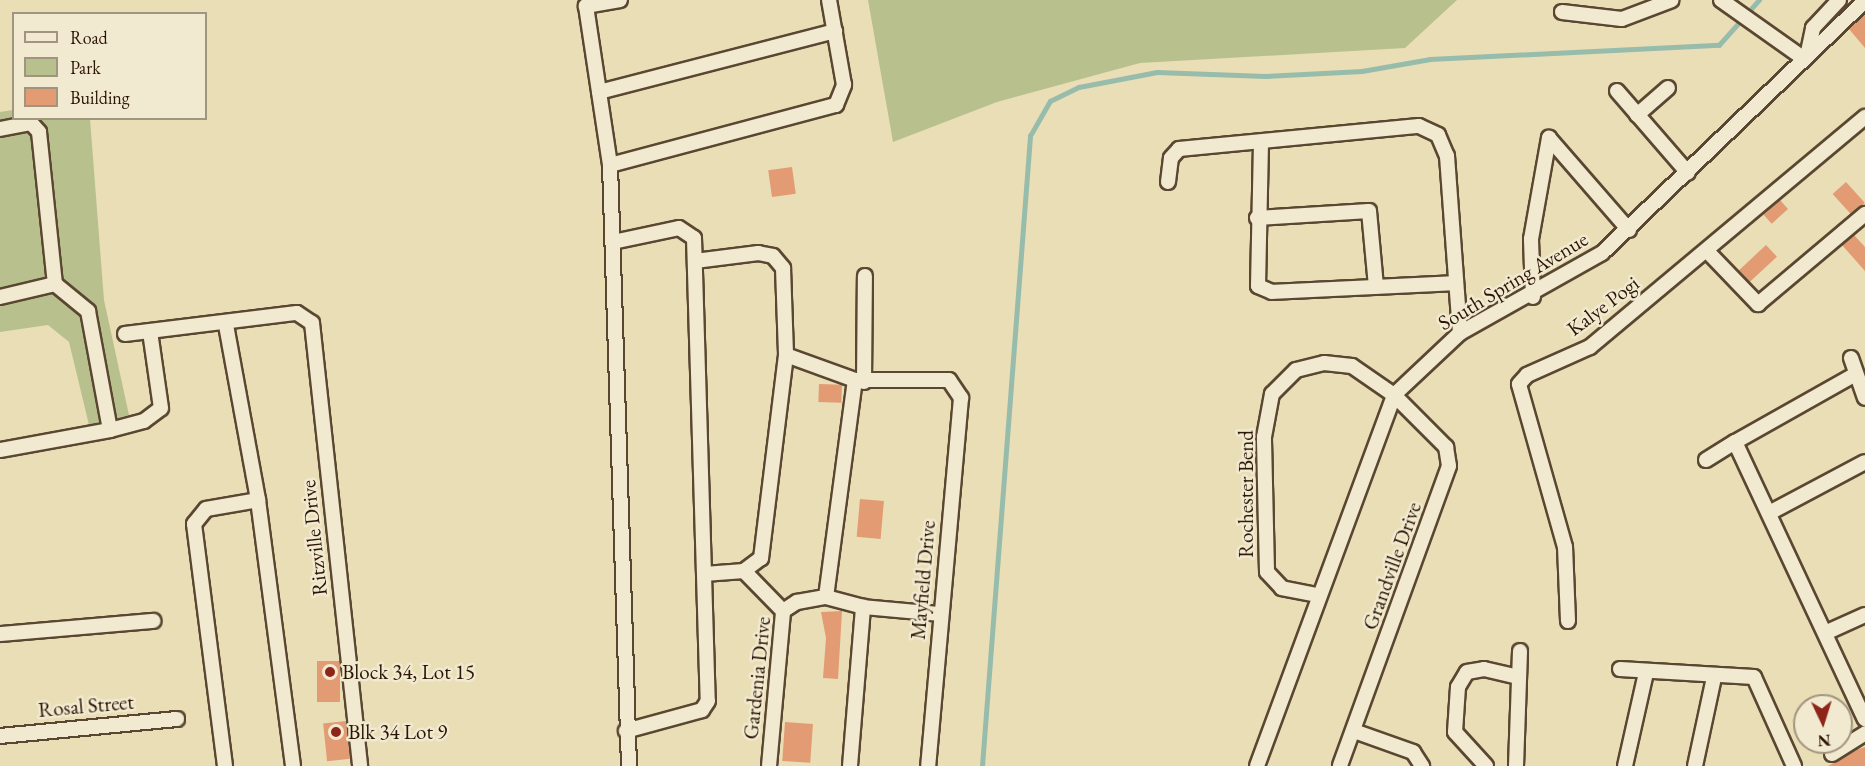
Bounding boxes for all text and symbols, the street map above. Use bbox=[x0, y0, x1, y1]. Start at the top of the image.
legend bbox=[12, 12, 207, 120]
text: Road bbox=[70, 26, 108, 49]
text: Park bbox=[70, 56, 101, 79]
text: Building bbox=[70, 86, 130, 109]
street label: South Spring Avenue bbox=[1434, 226, 1592, 336]
street label: Kalye Pogi bbox=[1562, 271, 1644, 341]
street label: Rochester Bend bbox=[1233, 430, 1259, 558]
street label: Ritzville Drive bbox=[295, 479, 333, 597]
street label: Grandville Drive bbox=[1357, 499, 1427, 633]
street label: Mayfield Drive bbox=[905, 519, 941, 641]
street label: Gardenia Drive bbox=[738, 615, 776, 741]
place label: Block 34, Lot 15 bbox=[342, 659, 475, 685]
marker: Block 34, Lot 15 bbox=[323, 665, 337, 679]
street label: Rosal Street bbox=[37, 689, 135, 723]
north arrow bbox=[1793, 694, 1853, 754]
place label: Blk 34 Lot 9 bbox=[348, 719, 447, 745]
marker: Blk 34 Lot 9 bbox=[329, 725, 343, 739]
text: N bbox=[1817, 730, 1831, 751]

